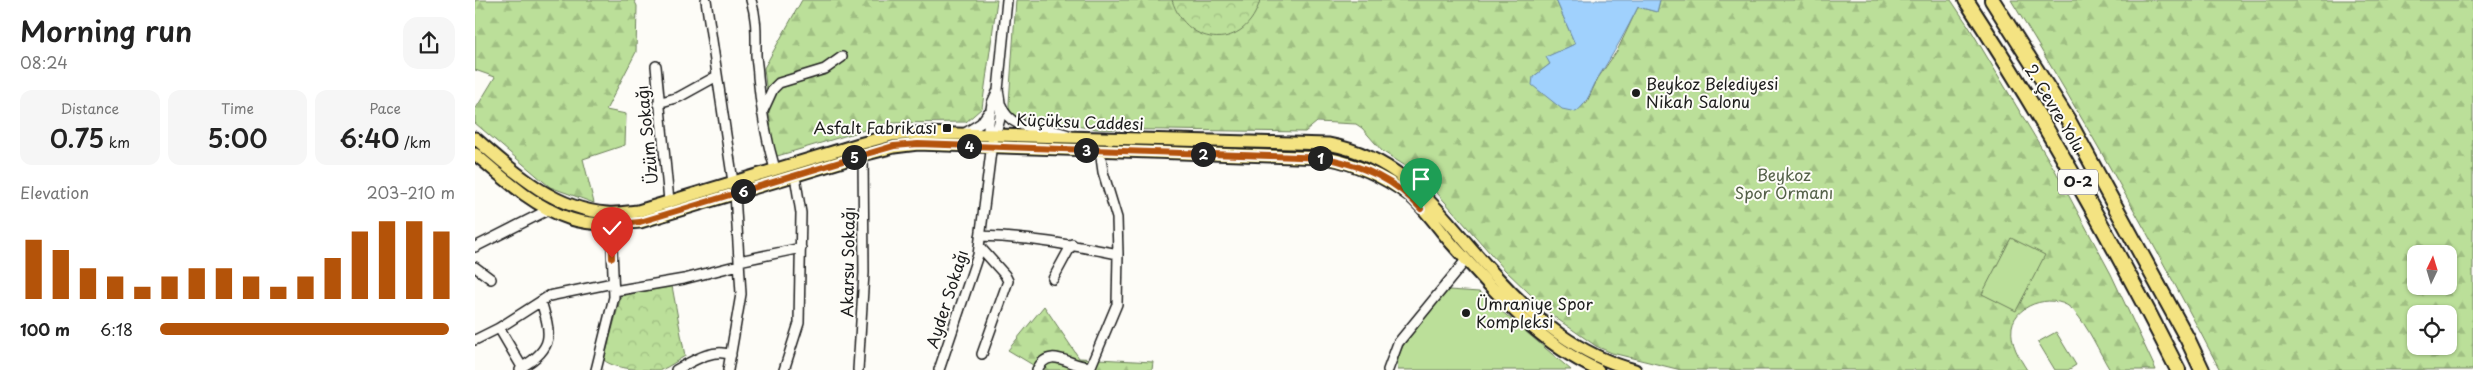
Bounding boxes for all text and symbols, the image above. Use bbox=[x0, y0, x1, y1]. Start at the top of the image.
text: Morning run bbox=[20, 9, 192, 52]
button: share bbox=[403, 17, 455, 69]
text: 08:24 bbox=[20, 50, 68, 74]
street label: 2. Çevre Yolu bbox=[2020, 59, 2092, 156]
place label: Beykoz Belediyesi Nikah Salonu bbox=[1646, 71, 1778, 113]
street label: Üzüm Sokağı bbox=[629, 84, 663, 186]
marker: Beykoz Belediyesi Nikah Salonu bbox=[1630, 87, 1642, 99]
text: Distance bbox=[60, 98, 119, 119]
text: Time bbox=[221, 98, 254, 119]
text: Pace bbox=[369, 98, 401, 119]
street label: Küçüksu Caddesi bbox=[1016, 107, 1144, 135]
place label: Asfalt Fabrikası bbox=[814, 115, 937, 139]
text: 0.75 bbox=[50, 119, 104, 157]
text: 5:00 bbox=[207, 119, 268, 157]
text: 6:40 bbox=[339, 119, 400, 157]
marker: Asfalt Fabrikası bbox=[941, 122, 953, 134]
text: km bbox=[104, 132, 130, 153]
text: /km bbox=[400, 132, 431, 153]
pin: 4 bbox=[957, 134, 981, 158]
text: 4 bbox=[965, 136, 974, 157]
pin: 3 bbox=[1073, 138, 1099, 162]
text: 3 bbox=[1082, 140, 1091, 161]
pin: 2 bbox=[1191, 142, 1215, 166]
pin: 5 bbox=[841, 144, 867, 170]
text: 2 bbox=[1199, 144, 1208, 165]
pin: 1 bbox=[1307, 146, 1333, 170]
text: 5 bbox=[850, 147, 859, 168]
text: 1 bbox=[1317, 148, 1324, 169]
pin bbox=[1400, 158, 1442, 209]
park label: Beykoz Spor Ormanı bbox=[1735, 162, 1833, 204]
icon: arrive bbox=[1407, 165, 1435, 193]
road number: O-2 bbox=[2058, 170, 2098, 194]
pin: 6 bbox=[731, 178, 755, 204]
text: Elevation bbox=[20, 180, 89, 204]
text: 203–210 m bbox=[366, 180, 455, 204]
text: 6 bbox=[739, 181, 748, 202]
street label: Akarsu Sokağı bbox=[834, 206, 860, 318]
pin bbox=[591, 207, 633, 258]
icon: check bbox=[598, 214, 626, 242]
north arrow bbox=[2407, 245, 2457, 295]
map controls bbox=[2407, 245, 2457, 355]
street label: Ayder Sokağı bbox=[919, 246, 973, 351]
place label: Ümraniye Spor Kompleksi bbox=[1476, 291, 1593, 333]
button: locate bbox=[2407, 305, 2457, 355]
marker: Ümraniye Spor Kompleksi bbox=[1460, 307, 1472, 319]
text: 100 m bbox=[20, 317, 70, 341]
text: 6:18 bbox=[100, 317, 133, 341]

